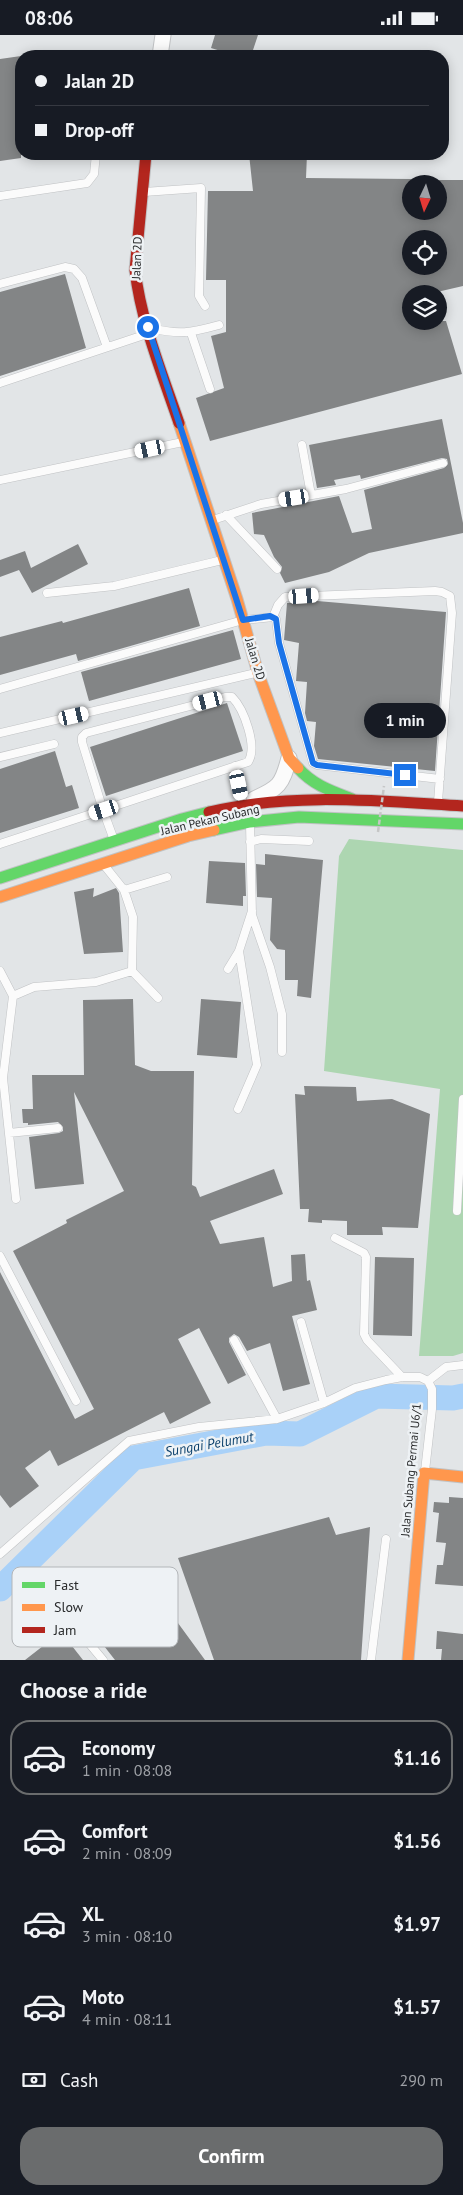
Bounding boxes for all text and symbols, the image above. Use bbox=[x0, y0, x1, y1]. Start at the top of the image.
text: 08:06 bbox=[25, 6, 73, 30]
text: Jalan 2D bbox=[65, 69, 134, 93]
text: Drop-off bbox=[65, 118, 133, 142]
north arrow bbox=[402, 175, 448, 220]
map controls bbox=[402, 175, 447, 330]
button: locate bbox=[402, 230, 447, 275]
street label: Jalan 2D bbox=[128, 236, 145, 281]
button: layers bbox=[402, 285, 447, 330]
route start bbox=[137, 316, 159, 338]
car bbox=[133, 439, 166, 459]
car bbox=[278, 488, 309, 508]
car bbox=[288, 587, 319, 605]
street label: Jalan 2D bbox=[242, 635, 269, 682]
car bbox=[191, 690, 224, 712]
callout: 1 min bbox=[364, 703, 446, 737]
car bbox=[57, 705, 90, 727]
text: 1 min bbox=[385, 710, 425, 730]
route end bbox=[394, 764, 416, 786]
car bbox=[228, 769, 249, 801]
car bbox=[87, 798, 120, 822]
street label: Jalan Pekan Subang bbox=[158, 801, 261, 838]
street label: Jalan Subang Permai U6/1 bbox=[397, 1403, 424, 1538]
water label: Sungai Pelumut bbox=[163, 1427, 255, 1461]
legend bbox=[12, 1567, 178, 1647]
text: Fast bbox=[54, 1576, 79, 1594]
text: Slow bbox=[54, 1598, 84, 1616]
text: Jam bbox=[53, 1621, 76, 1639]
text: Choose a ride bbox=[20, 1676, 147, 1704]
icon: car bbox=[22, 1735, 67, 1780]
text: Economy bbox=[82, 1736, 155, 1760]
text: $1.16 bbox=[393, 1746, 441, 1770]
text: 1 min · 08:08 bbox=[82, 1760, 172, 1780]
icon: car bbox=[22, 1818, 67, 1863]
text: Comfort bbox=[82, 1819, 148, 1843]
text: $1.56 bbox=[393, 1829, 441, 1853]
text: 2 min · 08:09 bbox=[82, 1843, 172, 1863]
icon: car bbox=[22, 1901, 67, 1946]
text: XL bbox=[82, 1902, 104, 1926]
text: $1.97 bbox=[393, 1912, 441, 1936]
text: 3 min · 08:10 bbox=[82, 1926, 172, 1946]
icon: car bbox=[22, 1984, 67, 2029]
text: Moto bbox=[82, 1985, 124, 2009]
text: $1.57 bbox=[393, 1995, 441, 2019]
text: 4 min · 08:11 bbox=[82, 2009, 172, 2029]
icon: cash bbox=[20, 2066, 48, 2094]
text: Cash bbox=[60, 2068, 98, 2092]
text: 290 m bbox=[400, 2070, 443, 2090]
button: Confirm bbox=[20, 2127, 443, 2185]

